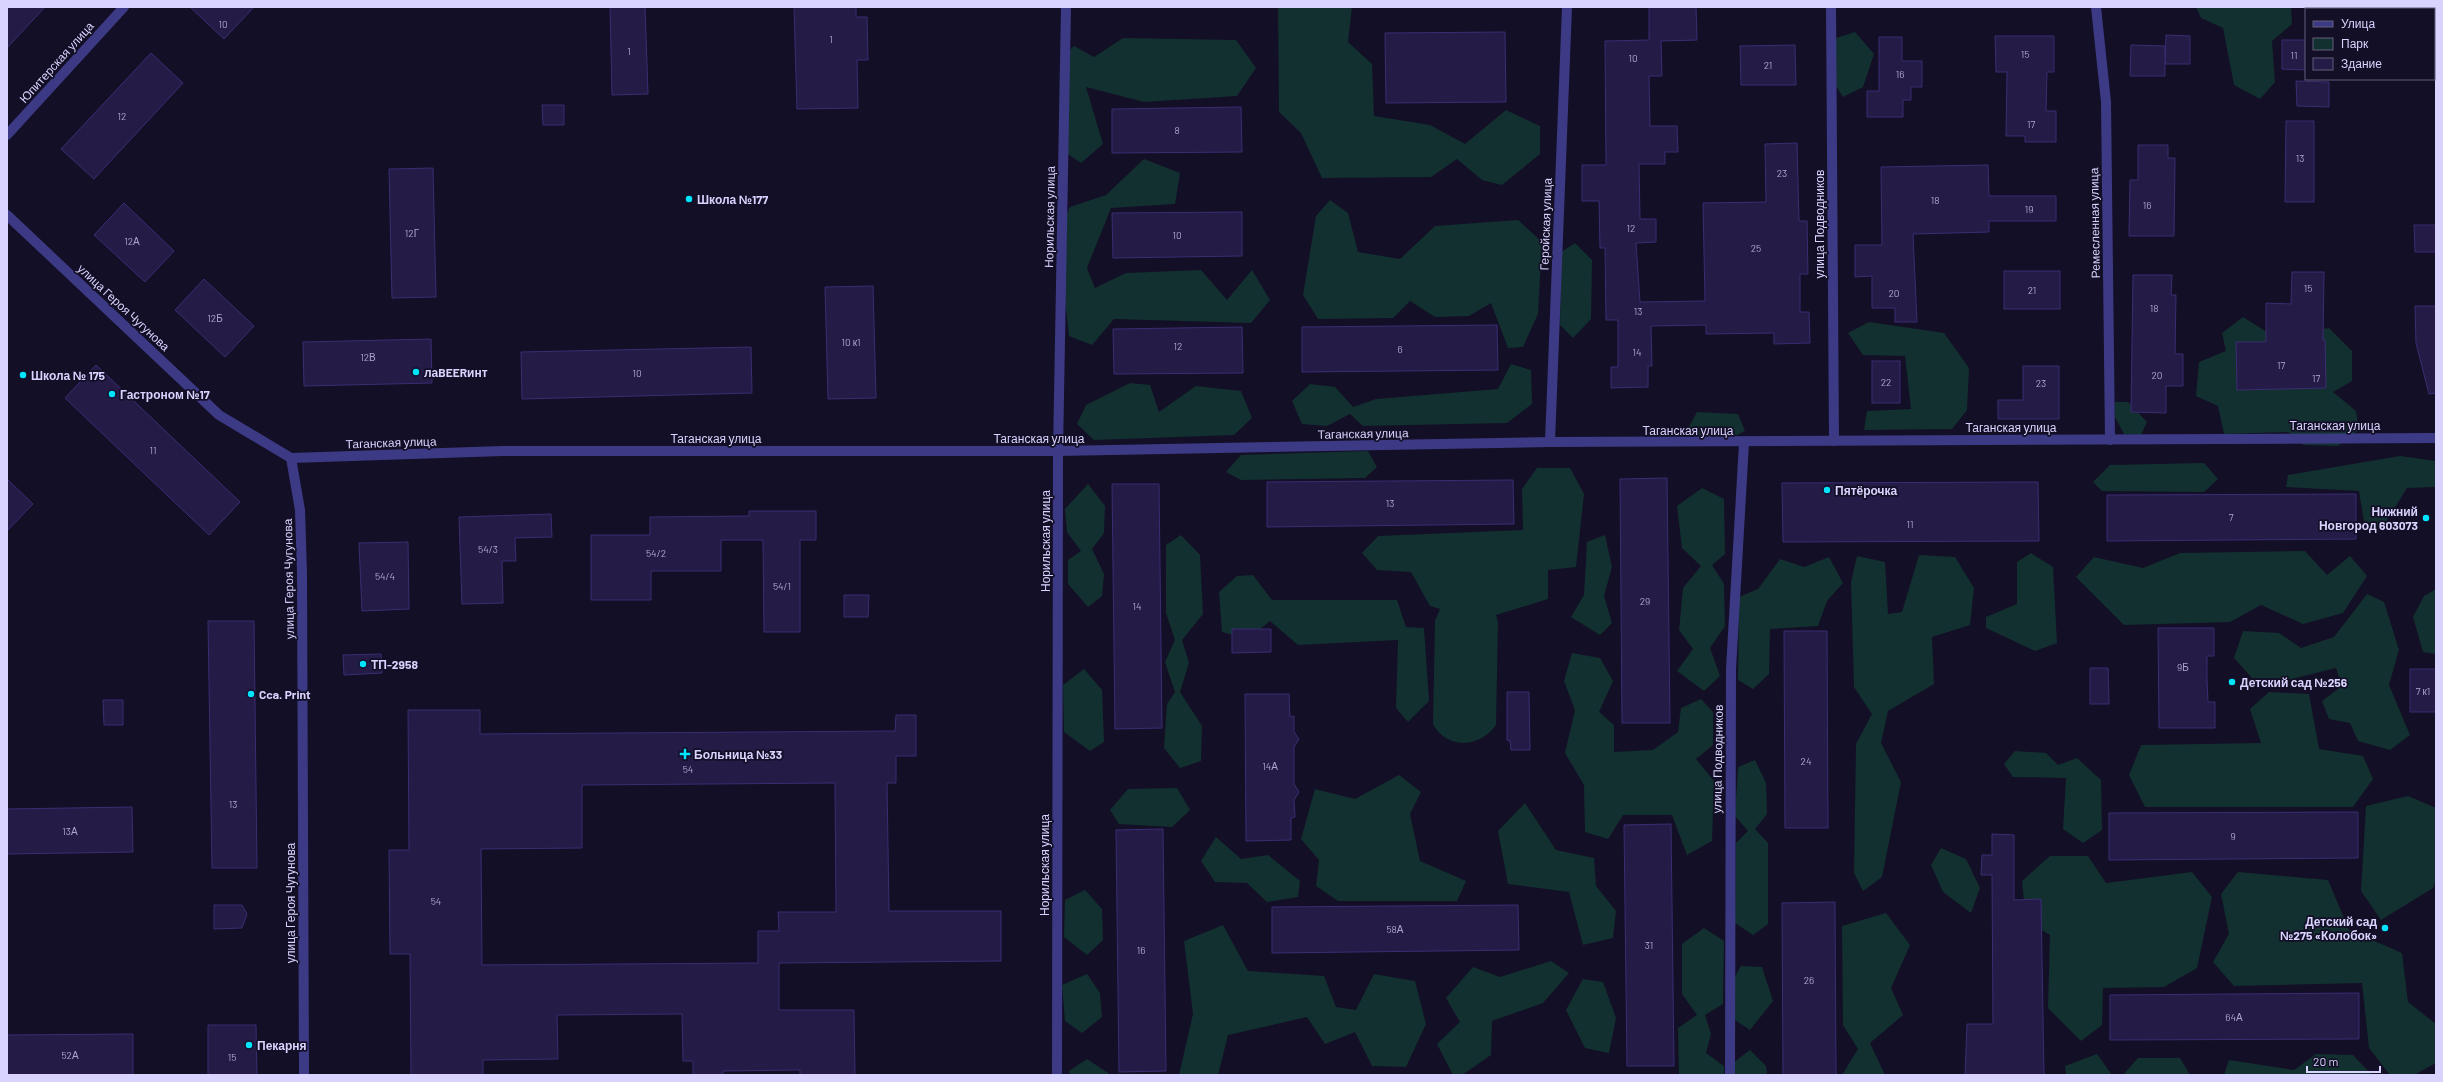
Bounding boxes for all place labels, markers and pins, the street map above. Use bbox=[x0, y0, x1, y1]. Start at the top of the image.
place label: Школа №177 bbox=[697, 192, 768, 206]
marker: Школа №177 bbox=[684, 194, 694, 204]
place label: лаBEERинт bbox=[424, 365, 488, 379]
marker: лаBEERинт bbox=[411, 367, 421, 377]
place label: Школа № 175 bbox=[31, 368, 106, 382]
marker: Школа № 175 bbox=[18, 370, 28, 380]
place label: Гастроном №17 bbox=[120, 387, 210, 402]
marker: Гастроном №17 bbox=[107, 389, 117, 399]
place label: Пятёрочка bbox=[1835, 483, 1898, 498]
marker: Пятёрочка bbox=[1822, 485, 1832, 495]
place label: Нижний Новгород 603073 bbox=[2319, 504, 2418, 533]
marker: Нижний Новгород 603073 bbox=[2421, 513, 2431, 523]
place label: ТП-2958 bbox=[371, 657, 418, 671]
marker: ТП-2958 bbox=[358, 659, 368, 669]
place label: Детский сад №256 bbox=[2240, 675, 2348, 690]
marker: Детский сад №256 bbox=[2227, 677, 2237, 687]
place label: Cca. Print bbox=[259, 687, 311, 701]
marker: Cca. Print bbox=[246, 689, 256, 699]
place label: Больница №33 bbox=[694, 747, 782, 762]
marker: Больница №33 bbox=[679, 748, 691, 760]
place label: Детский сад №275 «Колобок» bbox=[2280, 914, 2377, 942]
marker: Детский сад №275 «Колобок» bbox=[2380, 923, 2390, 933]
place label: Пекарня bbox=[257, 1038, 307, 1053]
marker: Пекарня bbox=[244, 1040, 254, 1050]

